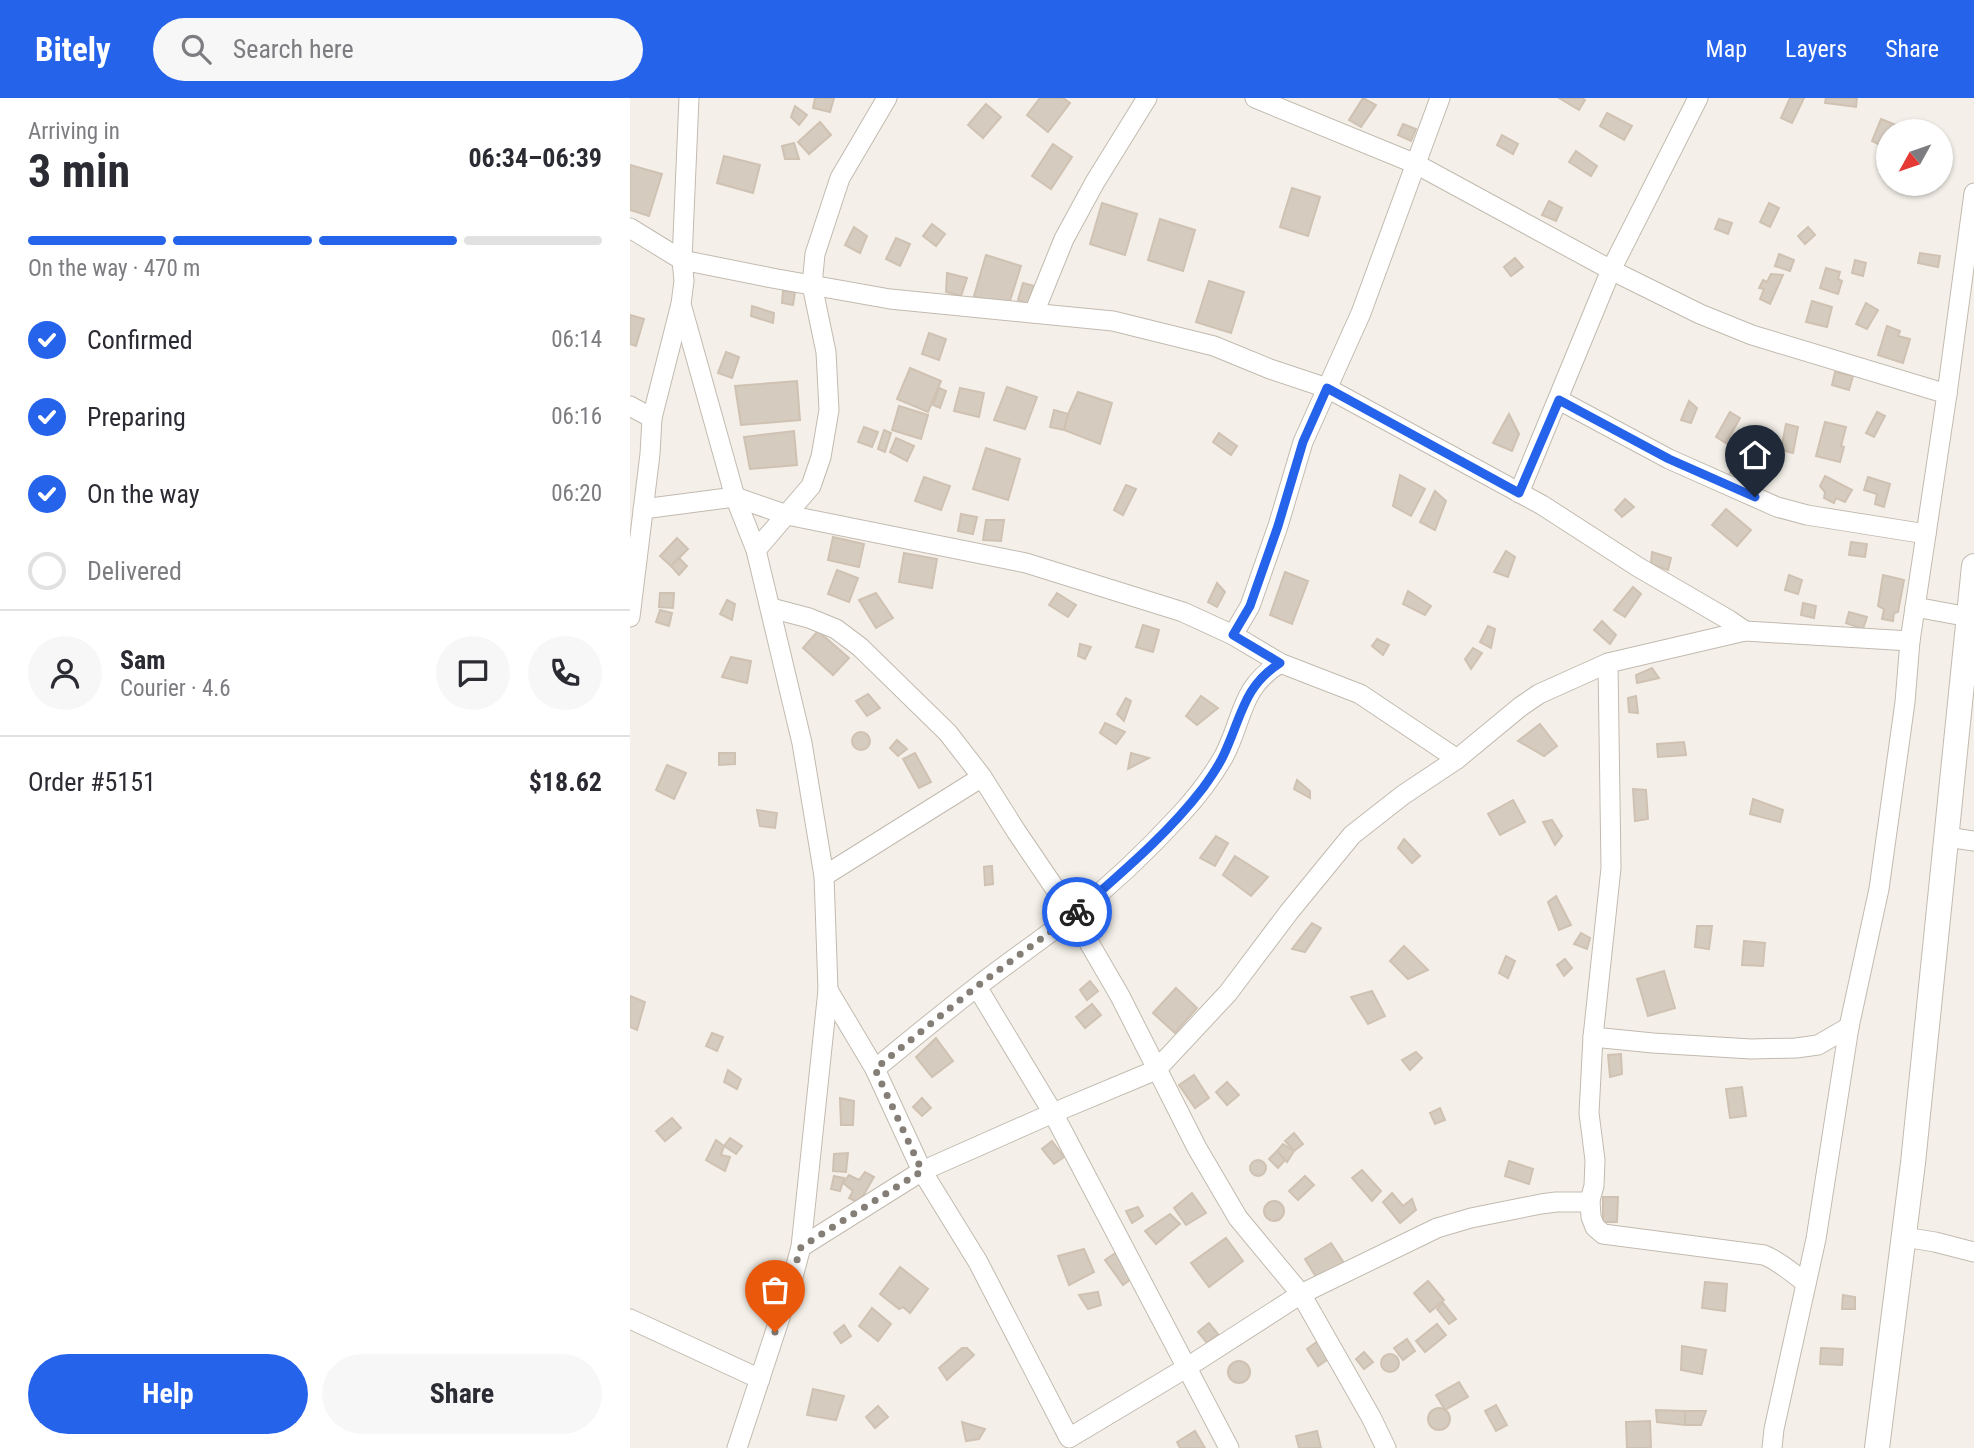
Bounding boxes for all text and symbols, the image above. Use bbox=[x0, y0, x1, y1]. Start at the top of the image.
search box bbox=[153, 18, 643, 81]
text: Bitely bbox=[35, 30, 111, 69]
icon: search bbox=[177, 30, 215, 68]
text: Search here bbox=[233, 34, 354, 64]
text: Map bbox=[1706, 35, 1747, 63]
text: Layers bbox=[1785, 35, 1847, 63]
text: Share bbox=[1885, 35, 1939, 63]
text: Arriving in bbox=[28, 118, 120, 145]
north arrow bbox=[1876, 119, 1953, 196]
map controls bbox=[1876, 119, 1953, 196]
text: 06:34–06:39 bbox=[468, 143, 602, 173]
text: 3 min bbox=[28, 144, 130, 198]
text: On the way · 470 m bbox=[28, 255, 200, 282]
icon: check bbox=[28, 321, 66, 359]
text: Confirmed bbox=[87, 325, 193, 355]
text: 06:14 bbox=[551, 326, 602, 353]
icon: check bbox=[28, 398, 66, 436]
text: Preparing bbox=[87, 402, 186, 432]
text: 06:16 bbox=[551, 403, 602, 430]
pin bbox=[1725, 425, 1785, 497]
icon: home bbox=[1736, 436, 1774, 474]
icon: check bbox=[28, 475, 66, 513]
text: On the way bbox=[87, 479, 200, 509]
text: 06:20 bbox=[551, 480, 602, 507]
text: Delivered bbox=[87, 556, 182, 586]
button: person bbox=[28, 636, 102, 710]
button: chat bbox=[436, 636, 510, 710]
button: phone bbox=[528, 636, 602, 710]
text: Sam bbox=[120, 645, 166, 675]
text: Courier · 4.6 bbox=[120, 675, 231, 702]
text: Order #5151 bbox=[28, 767, 156, 797]
text: $18.62 bbox=[529, 767, 602, 797]
courier bbox=[1042, 877, 1112, 947]
icon: bike bbox=[1058, 893, 1096, 931]
pin bbox=[745, 1260, 805, 1332]
icon: bag bbox=[756, 1271, 794, 1309]
button: Help bbox=[28, 1354, 308, 1434]
button: Share bbox=[322, 1354, 602, 1434]

